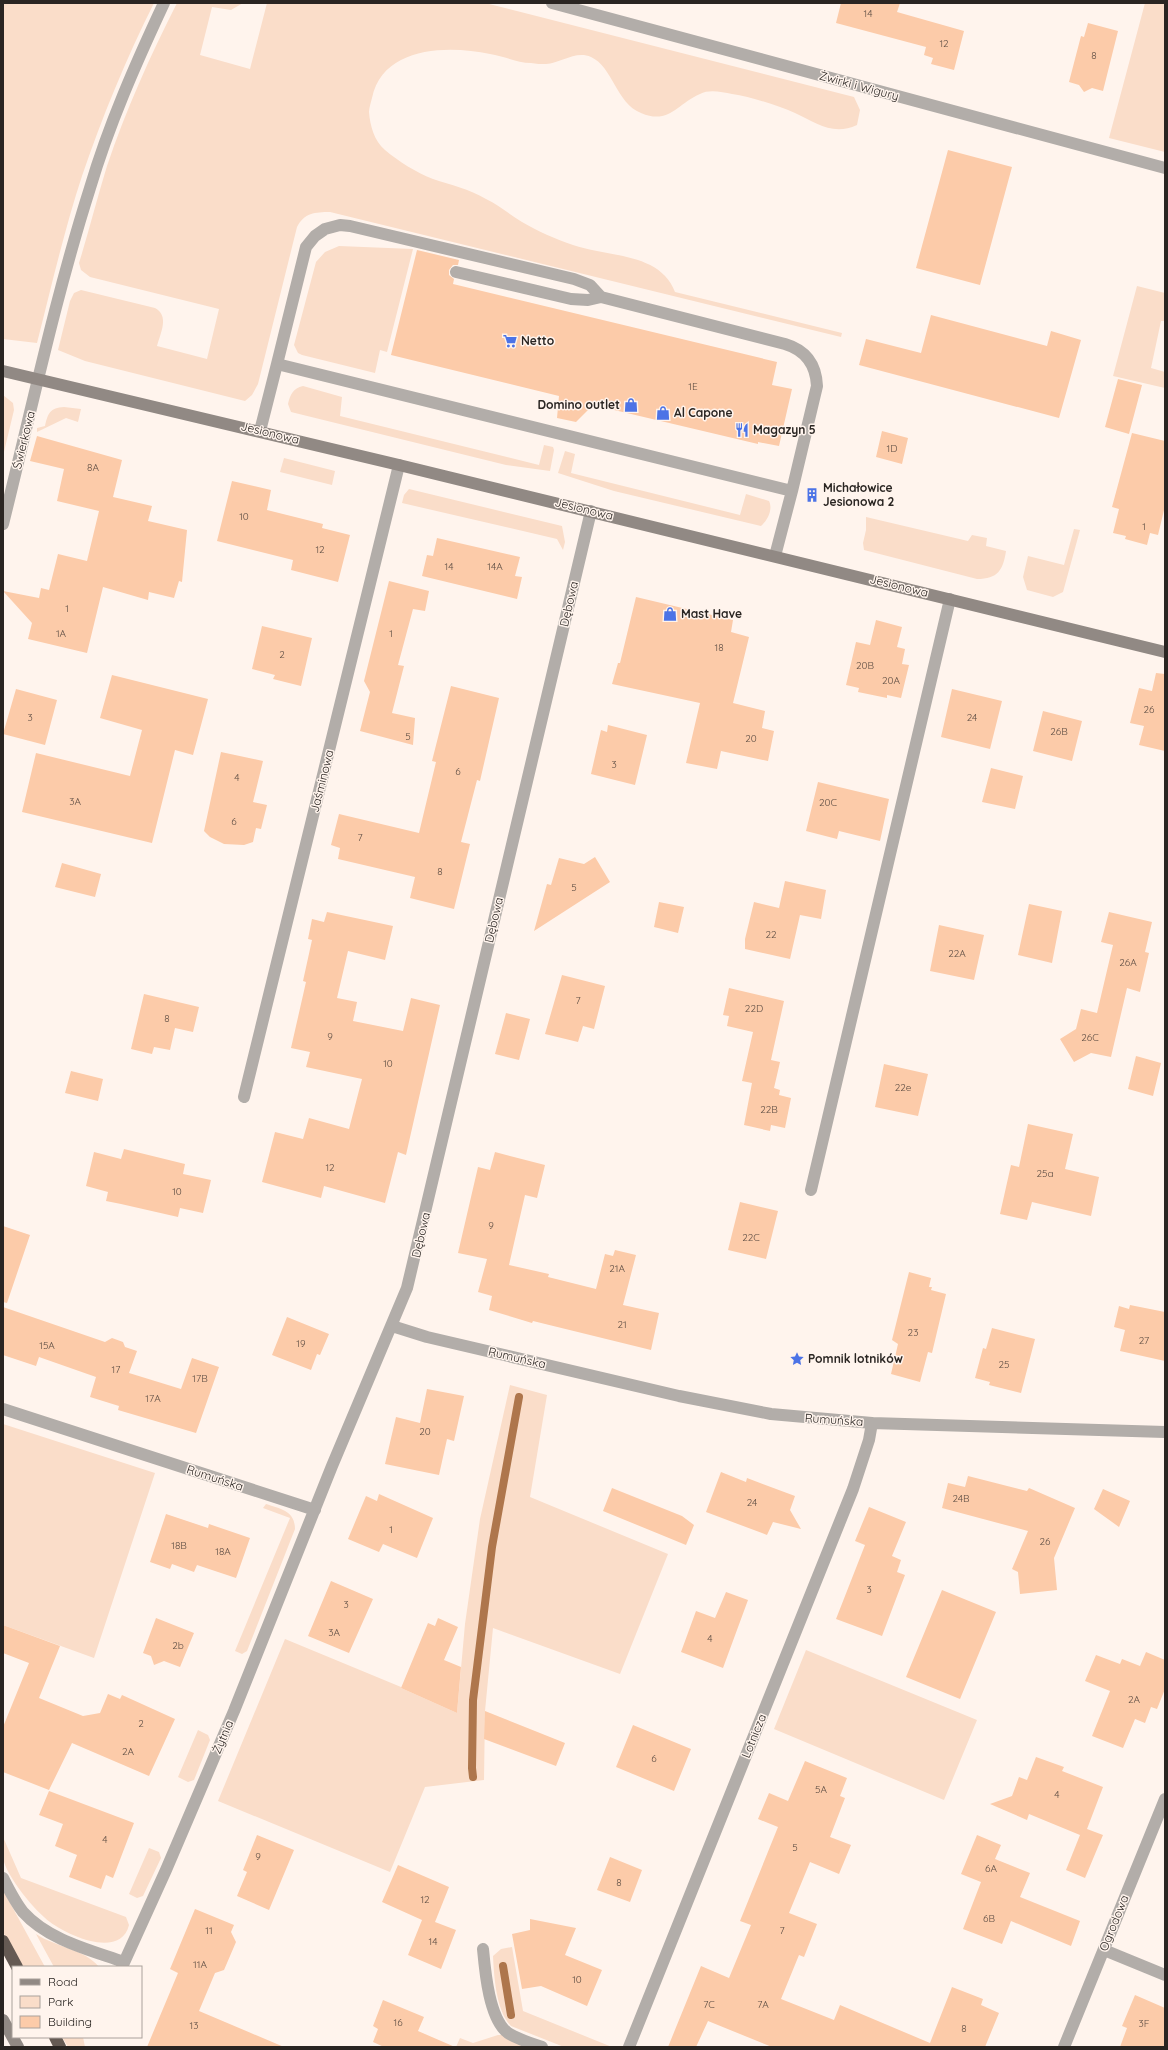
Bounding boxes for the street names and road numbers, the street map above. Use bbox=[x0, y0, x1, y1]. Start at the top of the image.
street label: Żwirki i Wigury bbox=[818, 68, 901, 103]
street label: Świerkowa bbox=[9, 409, 38, 471]
street label: Jesionowa bbox=[239, 418, 301, 447]
street label: Jesionowa bbox=[553, 494, 615, 523]
street label: Jesionowa bbox=[868, 571, 930, 600]
street label: Dębowa bbox=[556, 580, 581, 628]
street label: Jaśminowa bbox=[307, 748, 337, 814]
street label: Dębowa bbox=[481, 896, 506, 944]
street label: Dębowa bbox=[408, 1211, 433, 1259]
street label: Rumuńska bbox=[487, 1344, 547, 1371]
street label: Rumuńska bbox=[804, 1410, 864, 1429]
street label: Rumuńska bbox=[185, 1461, 245, 1494]
street label: Lotnicza bbox=[738, 1711, 769, 1760]
street label: Żytnia bbox=[209, 1718, 236, 1756]
street label: Ogrodowa bbox=[1096, 1893, 1132, 1953]

